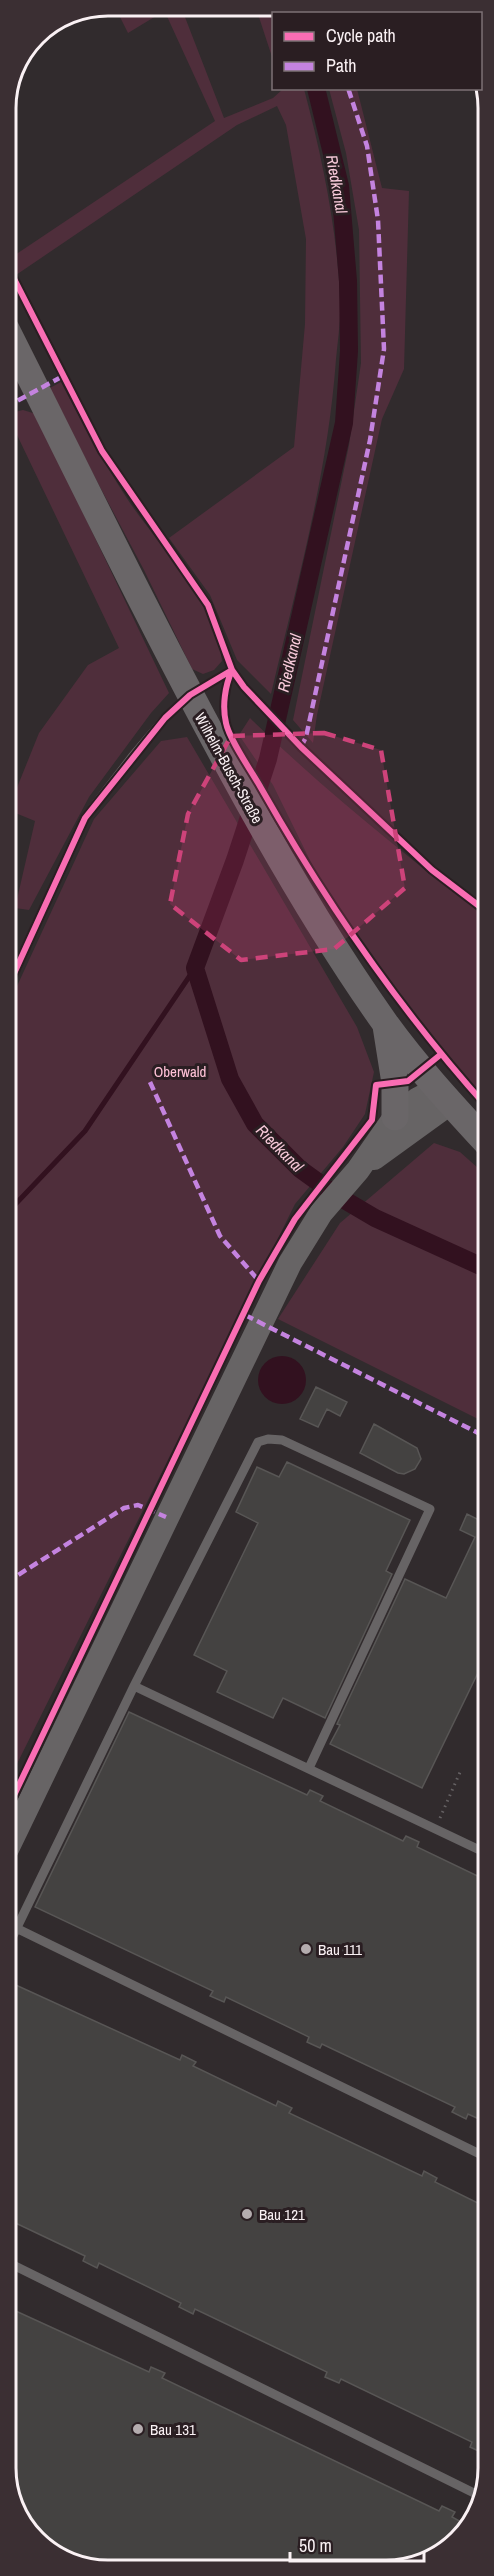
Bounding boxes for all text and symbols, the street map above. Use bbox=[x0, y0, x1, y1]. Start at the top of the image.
legend bbox=[272, 12, 482, 90]
text: Cycle path bbox=[326, 23, 396, 48]
text: Path bbox=[326, 53, 356, 78]
water label: Riedkanal bbox=[321, 153, 353, 216]
water label: Riedkanal bbox=[272, 631, 307, 694]
street label: Wilhelm-Busch-Straße bbox=[190, 709, 268, 827]
park label: Oberwald bbox=[154, 1061, 206, 1082]
water label: Riedkanal bbox=[251, 1119, 309, 1177]
place label: Bau 111 bbox=[318, 1939, 362, 1960]
marker: Bau 111 bbox=[299, 1942, 313, 1956]
place label: Bau 121 bbox=[259, 2204, 305, 2225]
marker: Bau 121 bbox=[240, 2207, 254, 2221]
place label: Bau 131 bbox=[150, 2419, 196, 2440]
marker: Bau 131 bbox=[131, 2422, 145, 2436]
scale bar bbox=[290, 2525, 424, 2563]
text: 50 m bbox=[299, 2533, 332, 2558]

